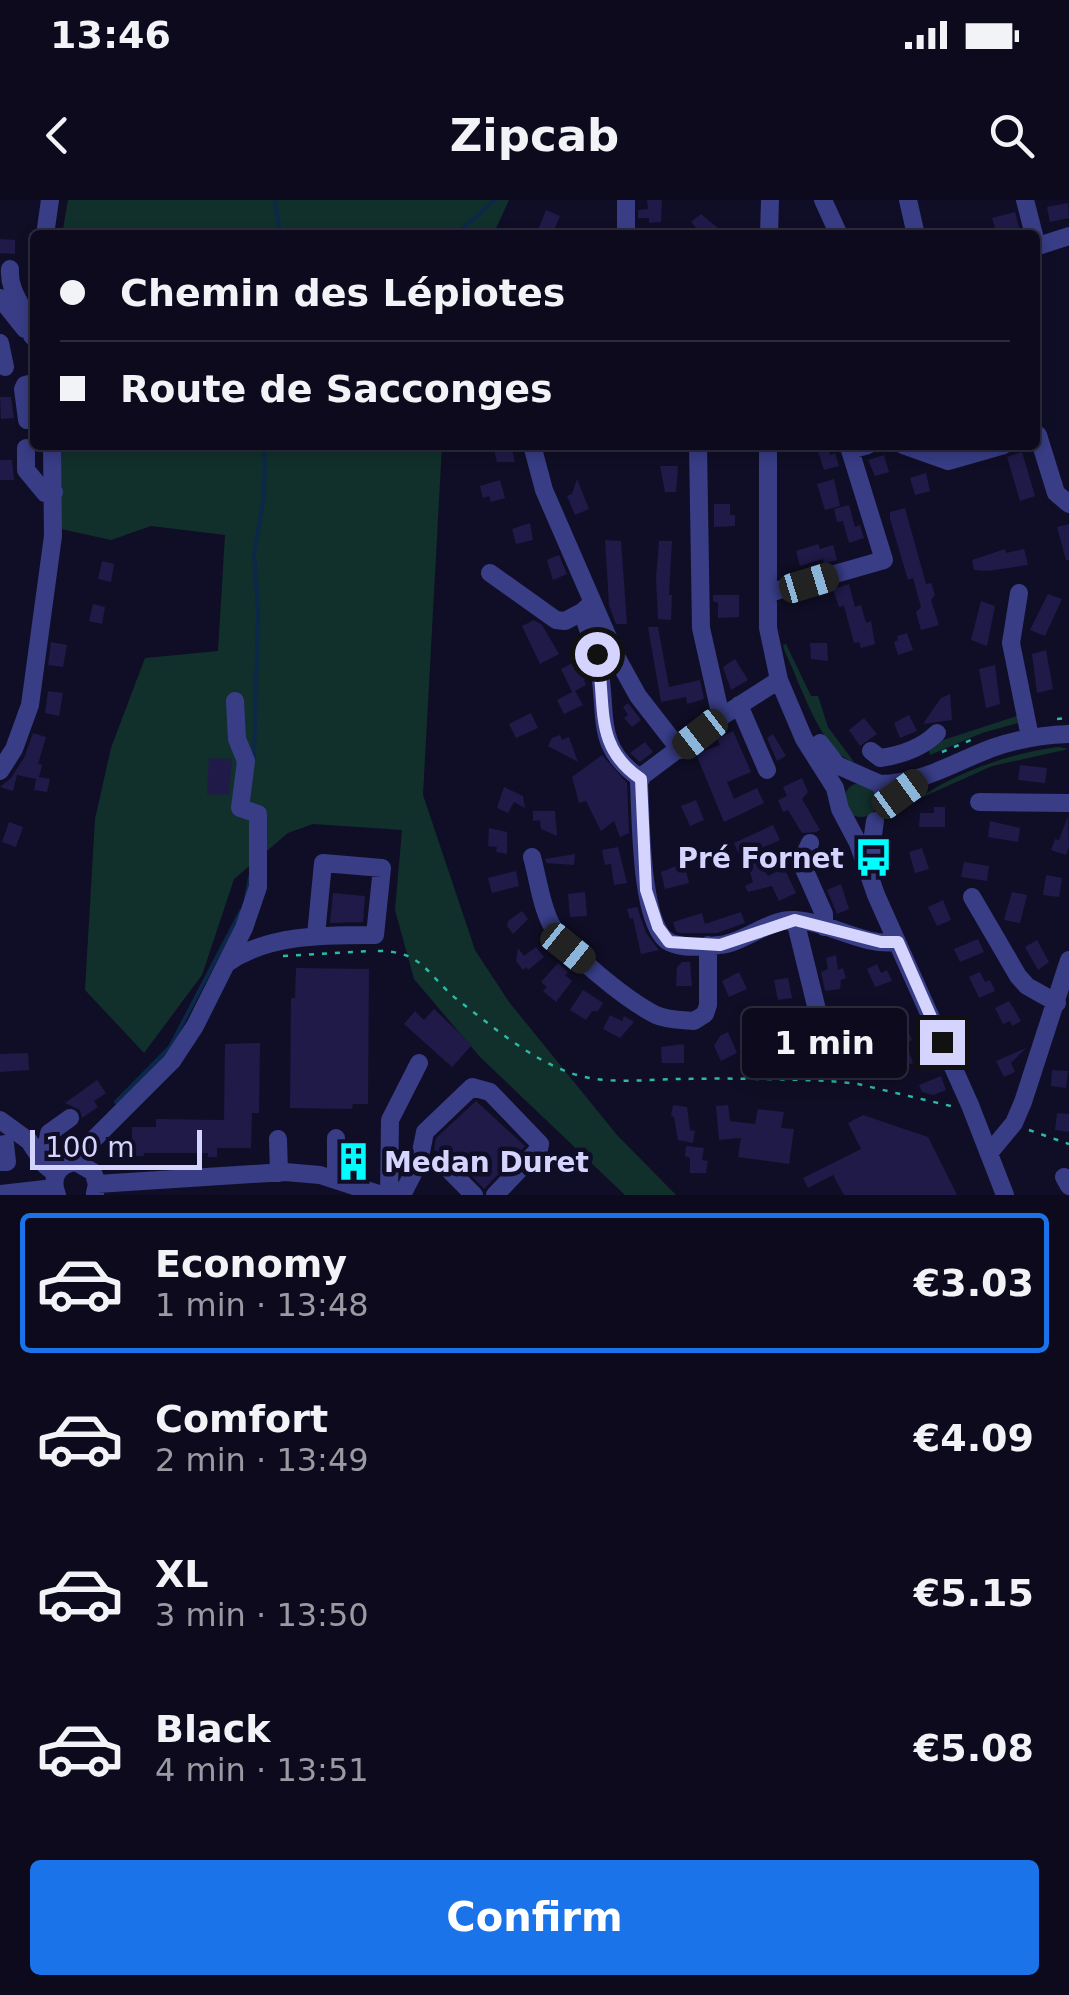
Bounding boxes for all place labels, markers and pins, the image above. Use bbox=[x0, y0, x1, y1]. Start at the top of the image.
bus stop icon: Pré Fornet bbox=[853, 837, 895, 879]
place label: Pré Fornet bbox=[678, 842, 844, 875]
building icon: Medan Duret bbox=[333, 1141, 375, 1183]
place label: Medan Duret bbox=[384, 1146, 589, 1179]

